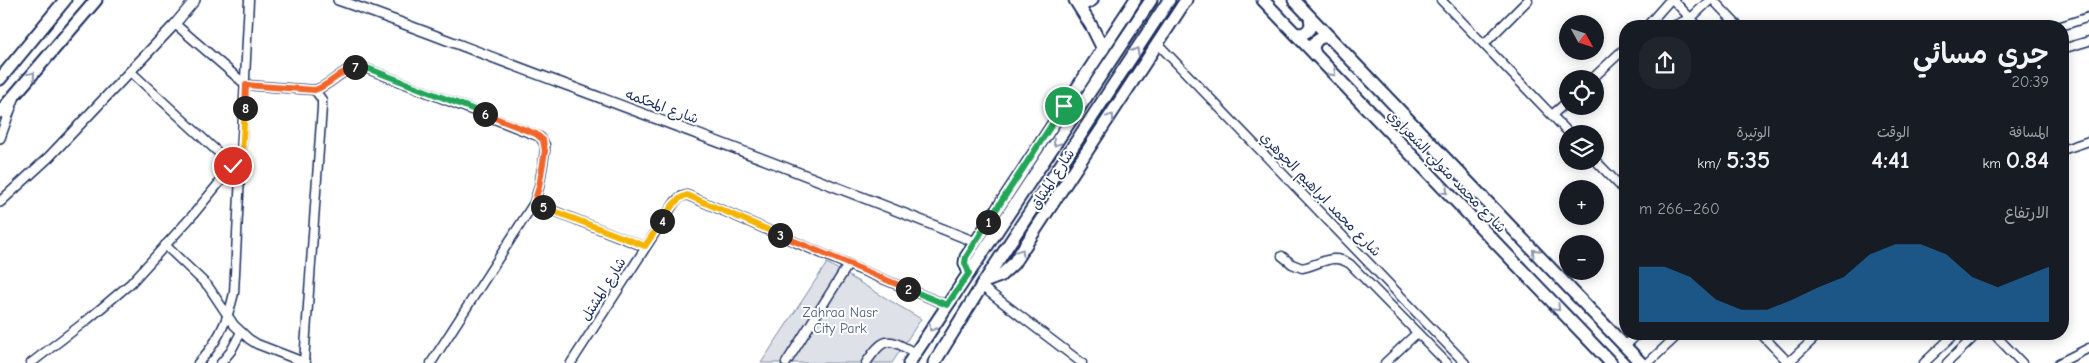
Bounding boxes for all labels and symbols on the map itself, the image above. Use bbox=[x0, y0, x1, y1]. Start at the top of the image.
north arrow bbox=[1559, 15, 1604, 60]
one-way arrow bbox=[1130, 47, 1139, 56]
pin: 7 bbox=[342, 54, 368, 80]
one-way arrow bbox=[1327, 68, 1336, 77]
one-way arrow bbox=[26, 72, 35, 81]
street label: شارع المحكمه bbox=[623, 85, 701, 129]
pin bbox=[1043, 85, 1085, 127]
pin: 8 bbox=[232, 96, 258, 120]
pin: 6 bbox=[472, 102, 498, 126]
street label: شارع محمد متولي الشعراوي bbox=[1381, 106, 1510, 239]
one-way arrow bbox=[1104, 113, 1114, 122]
street label: شارع محمد ابراهيم الجوهري bbox=[1255, 129, 1385, 262]
one-way arrow bbox=[1053, 137, 1062, 146]
pin bbox=[212, 145, 254, 187]
street label: شارع الميثاق bbox=[1027, 146, 1079, 213]
one-way arrow bbox=[1439, 185, 1448, 194]
pin: 5 bbox=[530, 194, 556, 220]
pin: 4 bbox=[650, 208, 674, 234]
pin: 1 bbox=[976, 210, 1000, 234]
pin: 3 bbox=[768, 222, 792, 248]
one-way arrow bbox=[1015, 249, 1024, 258]
one-way arrow bbox=[1532, 249, 1541, 258]
street label: شارع المشتل bbox=[577, 254, 630, 325]
pin: 2 bbox=[896, 276, 920, 302]
one-way arrow bbox=[1552, 302, 1561, 311]
park label: Zahraa Nasr City Park bbox=[802, 304, 878, 337]
one-way arrow bbox=[929, 322, 938, 332]

